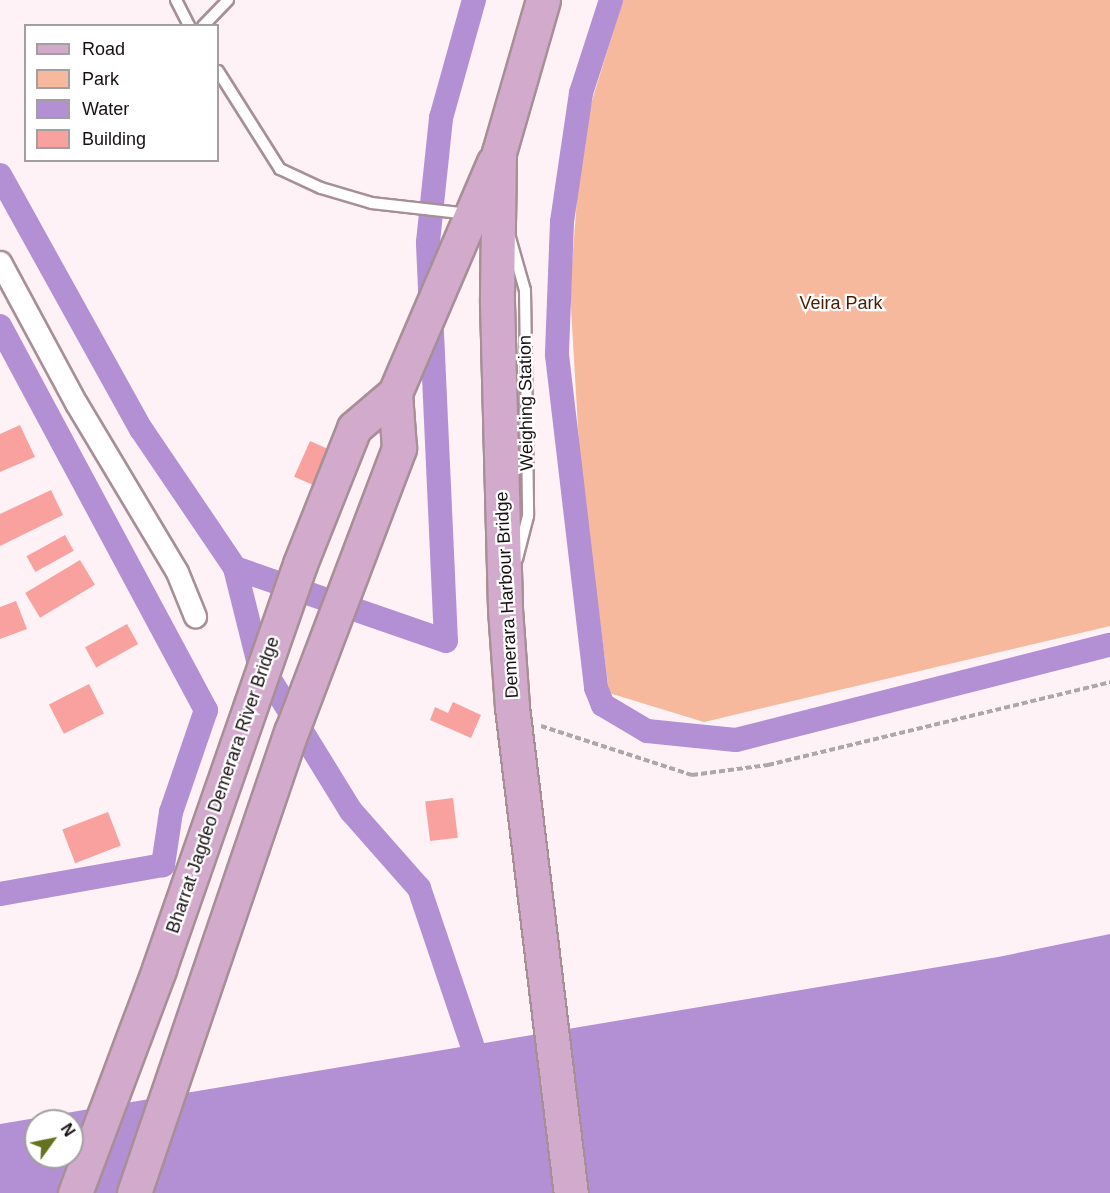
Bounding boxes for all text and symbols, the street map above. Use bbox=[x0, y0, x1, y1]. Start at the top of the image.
legend bbox=[24, 24, 219, 162]
text: Road bbox=[82, 39, 125, 59]
text: Park bbox=[82, 69, 119, 89]
text: Water bbox=[82, 99, 129, 119]
text: Building bbox=[82, 129, 146, 149]
park label: Veira Park bbox=[799, 292, 883, 314]
street label: Weighing Station bbox=[514, 335, 538, 471]
street label: Demerara Harbour Bridge bbox=[491, 491, 523, 699]
street label: Bharrat Jagdeo Demerara River Bridge bbox=[162, 634, 284, 936]
north arrow bbox=[24, 1109, 84, 1169]
text: N bbox=[58, 1121, 78, 1139]

